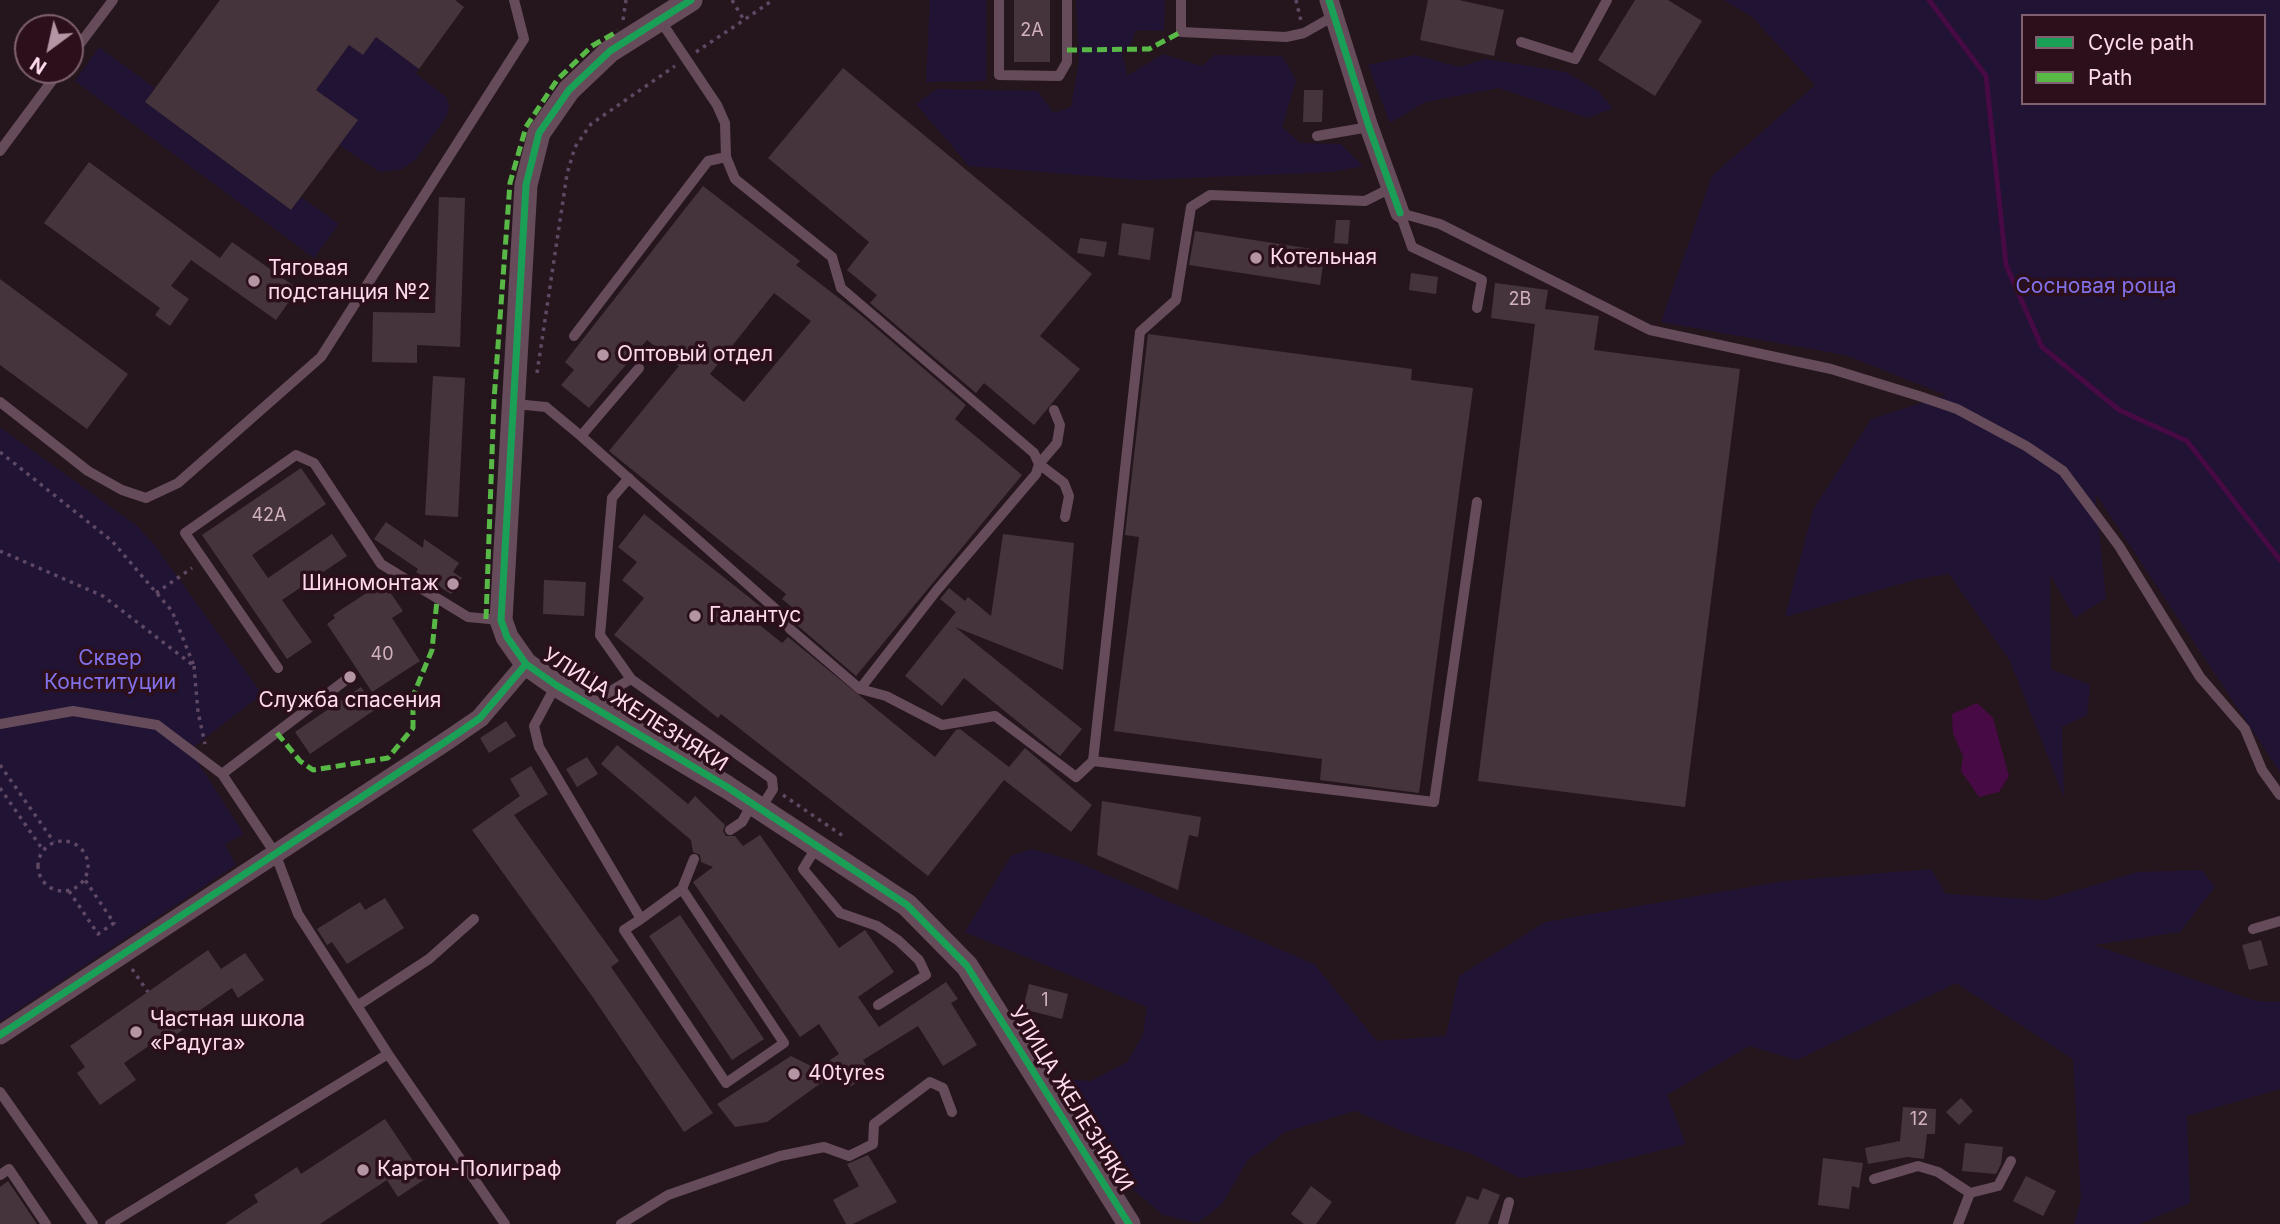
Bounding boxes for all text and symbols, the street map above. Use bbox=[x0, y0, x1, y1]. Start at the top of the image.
north arrow bbox=[14, 14, 84, 84]
legend bbox=[2021, 14, 2266, 105]
house number: 2А bbox=[1020, 20, 1044, 42]
text: Cycle path bbox=[2088, 30, 2194, 55]
text: N bbox=[26, 52, 51, 79]
text: Path bbox=[2088, 65, 2133, 90]
place label: Котельная bbox=[1270, 245, 1377, 271]
marker: Котельная bbox=[1248, 250, 1264, 266]
place label: Тяговая подстанция №2 bbox=[268, 256, 430, 306]
marker: Тяговая подстанция №2 bbox=[246, 273, 262, 289]
park label: Сосновая роща bbox=[2015, 274, 2177, 300]
house number: 2В bbox=[1509, 289, 1531, 311]
place label: Оптовый отдел bbox=[617, 342, 773, 368]
marker: Оптовый отдел bbox=[595, 347, 611, 363]
house number: 42А bbox=[251, 505, 287, 527]
place label: Шиномонтаж bbox=[302, 571, 439, 597]
marker: Шиномонтаж bbox=[445, 576, 461, 592]
place label: Галантус bbox=[709, 603, 801, 629]
marker: Галантус bbox=[687, 608, 703, 624]
street label: УЛИЦА ЖЕЛЕЗНЯКИ bbox=[538, 643, 732, 777]
house number: 40 bbox=[371, 644, 393, 666]
park label: Сквер Конституции bbox=[44, 646, 176, 696]
marker: Служба спасения bbox=[342, 669, 358, 685]
place label: Служба спасения bbox=[259, 688, 441, 714]
house number: 1 bbox=[1041, 990, 1049, 1012]
street label: УЛИЦА ЖЕЛЕЗНЯКИ bbox=[1004, 1002, 1138, 1196]
place label: Частная школа «Радуга» bbox=[150, 1007, 305, 1057]
marker: Частная школа «Радуга» bbox=[128, 1024, 144, 1040]
place label: 40tyres bbox=[808, 1061, 885, 1087]
marker: 40tyres bbox=[786, 1066, 802, 1082]
house number: 12 bbox=[1910, 1109, 1928, 1131]
place label: Картон-Полиграф bbox=[377, 1157, 561, 1183]
marker: Картон-Полиграф bbox=[355, 1162, 371, 1178]

